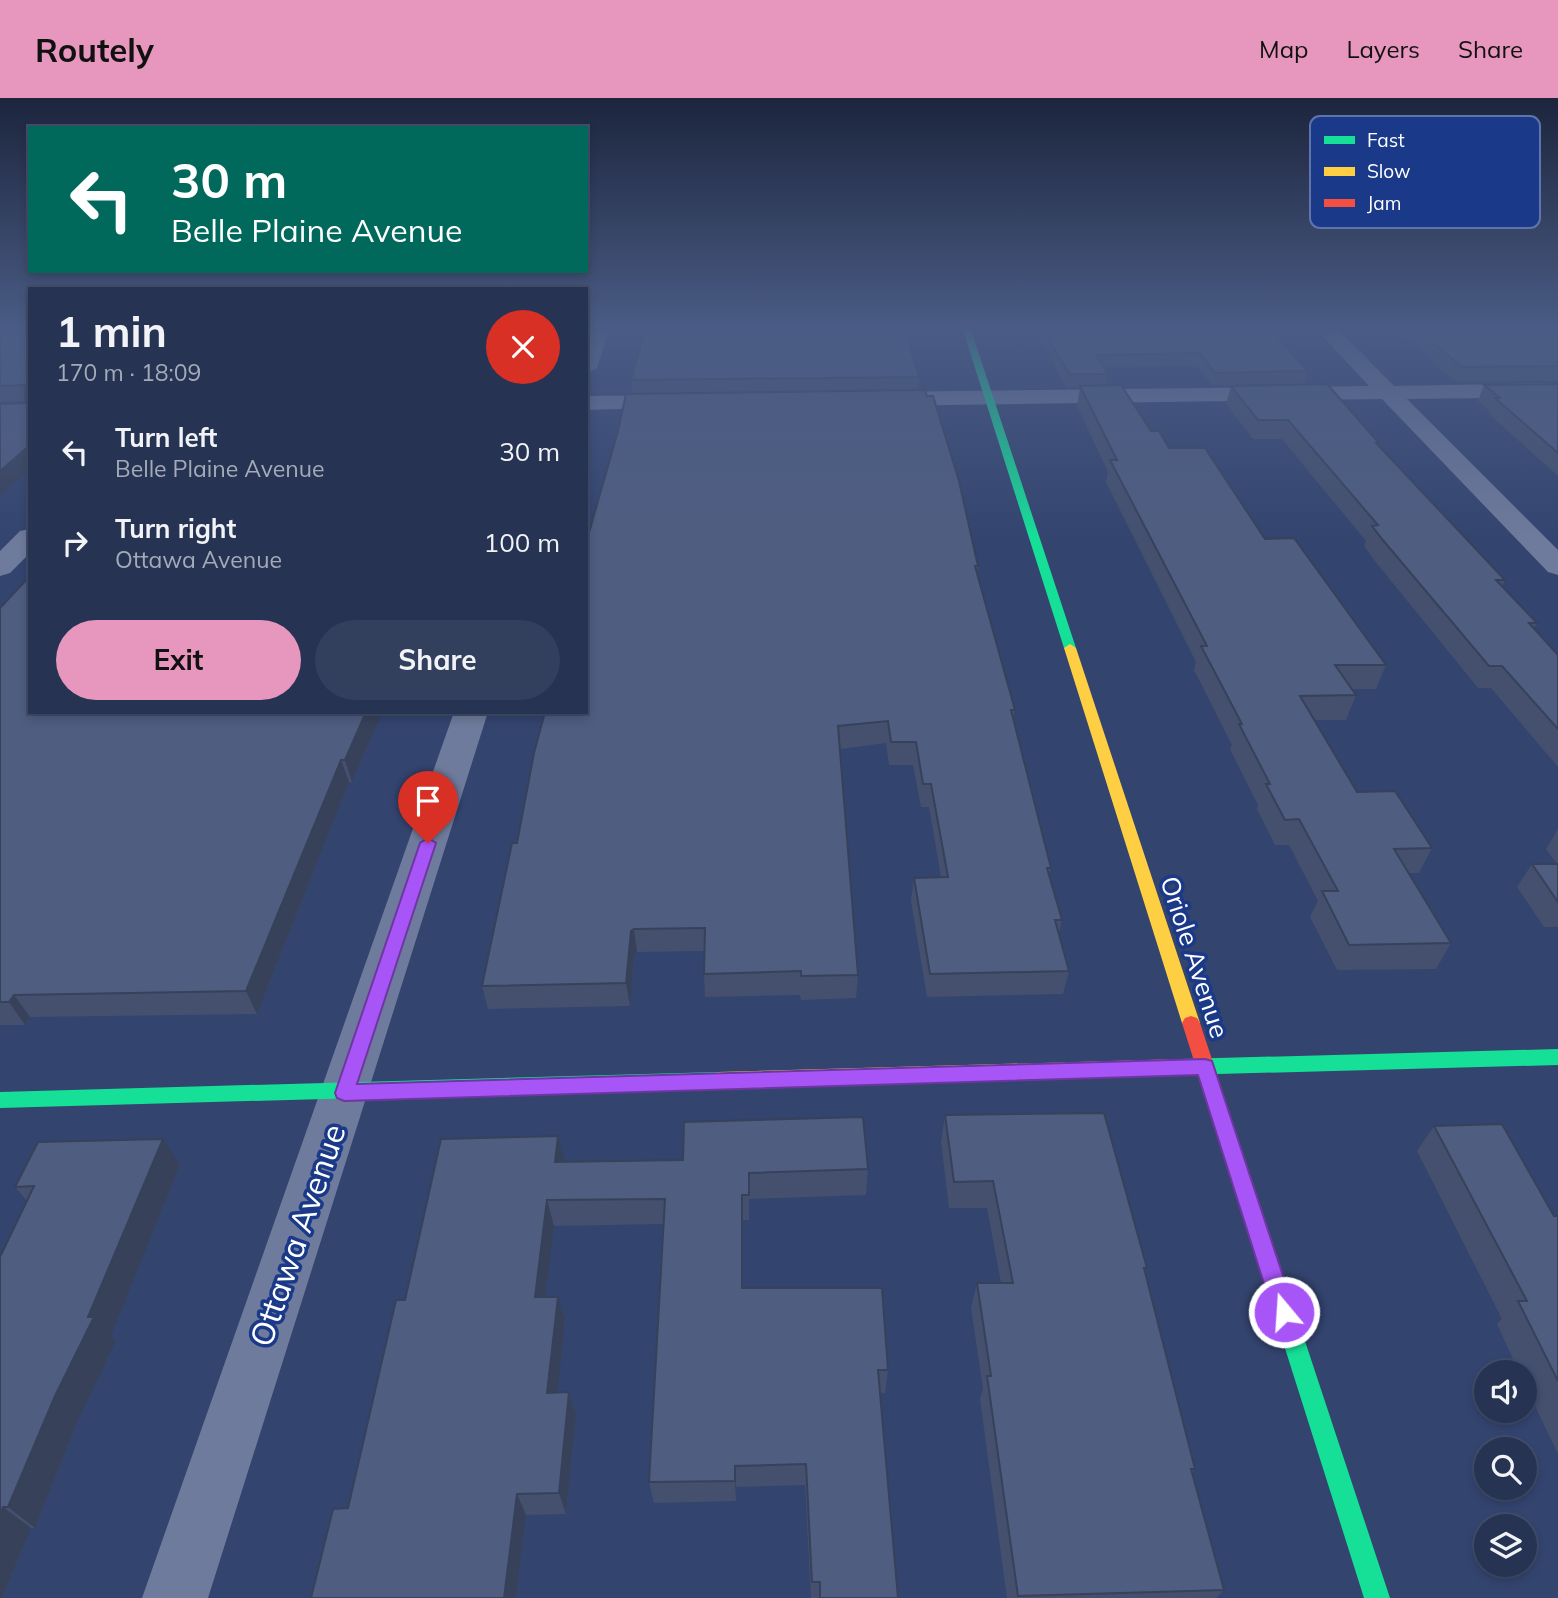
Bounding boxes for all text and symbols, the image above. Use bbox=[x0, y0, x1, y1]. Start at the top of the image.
text: Routely bbox=[35, 29, 154, 70]
text: Map bbox=[1259, 34, 1308, 64]
text: Layers bbox=[1346, 34, 1420, 64]
text: Share bbox=[1458, 34, 1523, 64]
legend bbox=[1310, 116, 1540, 228]
text: Fast bbox=[1367, 128, 1405, 152]
text: 30 m bbox=[171, 149, 287, 210]
icon: left bbox=[56, 154, 147, 245]
text: Slow bbox=[1367, 159, 1411, 183]
text: Jam bbox=[1367, 191, 1401, 215]
text: Belle Plaine Avenue bbox=[171, 210, 462, 250]
text: 1 min bbox=[56, 305, 167, 358]
button: close bbox=[486, 310, 560, 384]
text: 170 m · 18:09 bbox=[56, 358, 201, 387]
text: Turn left bbox=[115, 421, 217, 454]
icon: left bbox=[56, 433, 94, 471]
text: 30 m bbox=[499, 435, 560, 468]
text: Belle Plaine Avenue bbox=[115, 454, 324, 483]
text: Turn right bbox=[115, 512, 236, 545]
icon: right bbox=[56, 524, 94, 562]
text: 100 m bbox=[484, 526, 560, 559]
text: Ottawa Avenue bbox=[115, 545, 282, 574]
button: Exit bbox=[56, 620, 301, 700]
button: Share bbox=[315, 620, 560, 700]
pin bbox=[398, 771, 458, 843]
icon: arrive bbox=[409, 782, 447, 820]
street label: Oriole Avenue bbox=[1153, 872, 1237, 1042]
street label: Ottawa Avenue bbox=[240, 1119, 354, 1351]
position arrow bbox=[1247, 1275, 1321, 1349]
map controls bbox=[1474, 1360, 1537, 1577]
button: sound bbox=[1474, 1360, 1537, 1423]
button: search bbox=[1474, 1437, 1537, 1500]
button: layers bbox=[1474, 1514, 1537, 1577]

